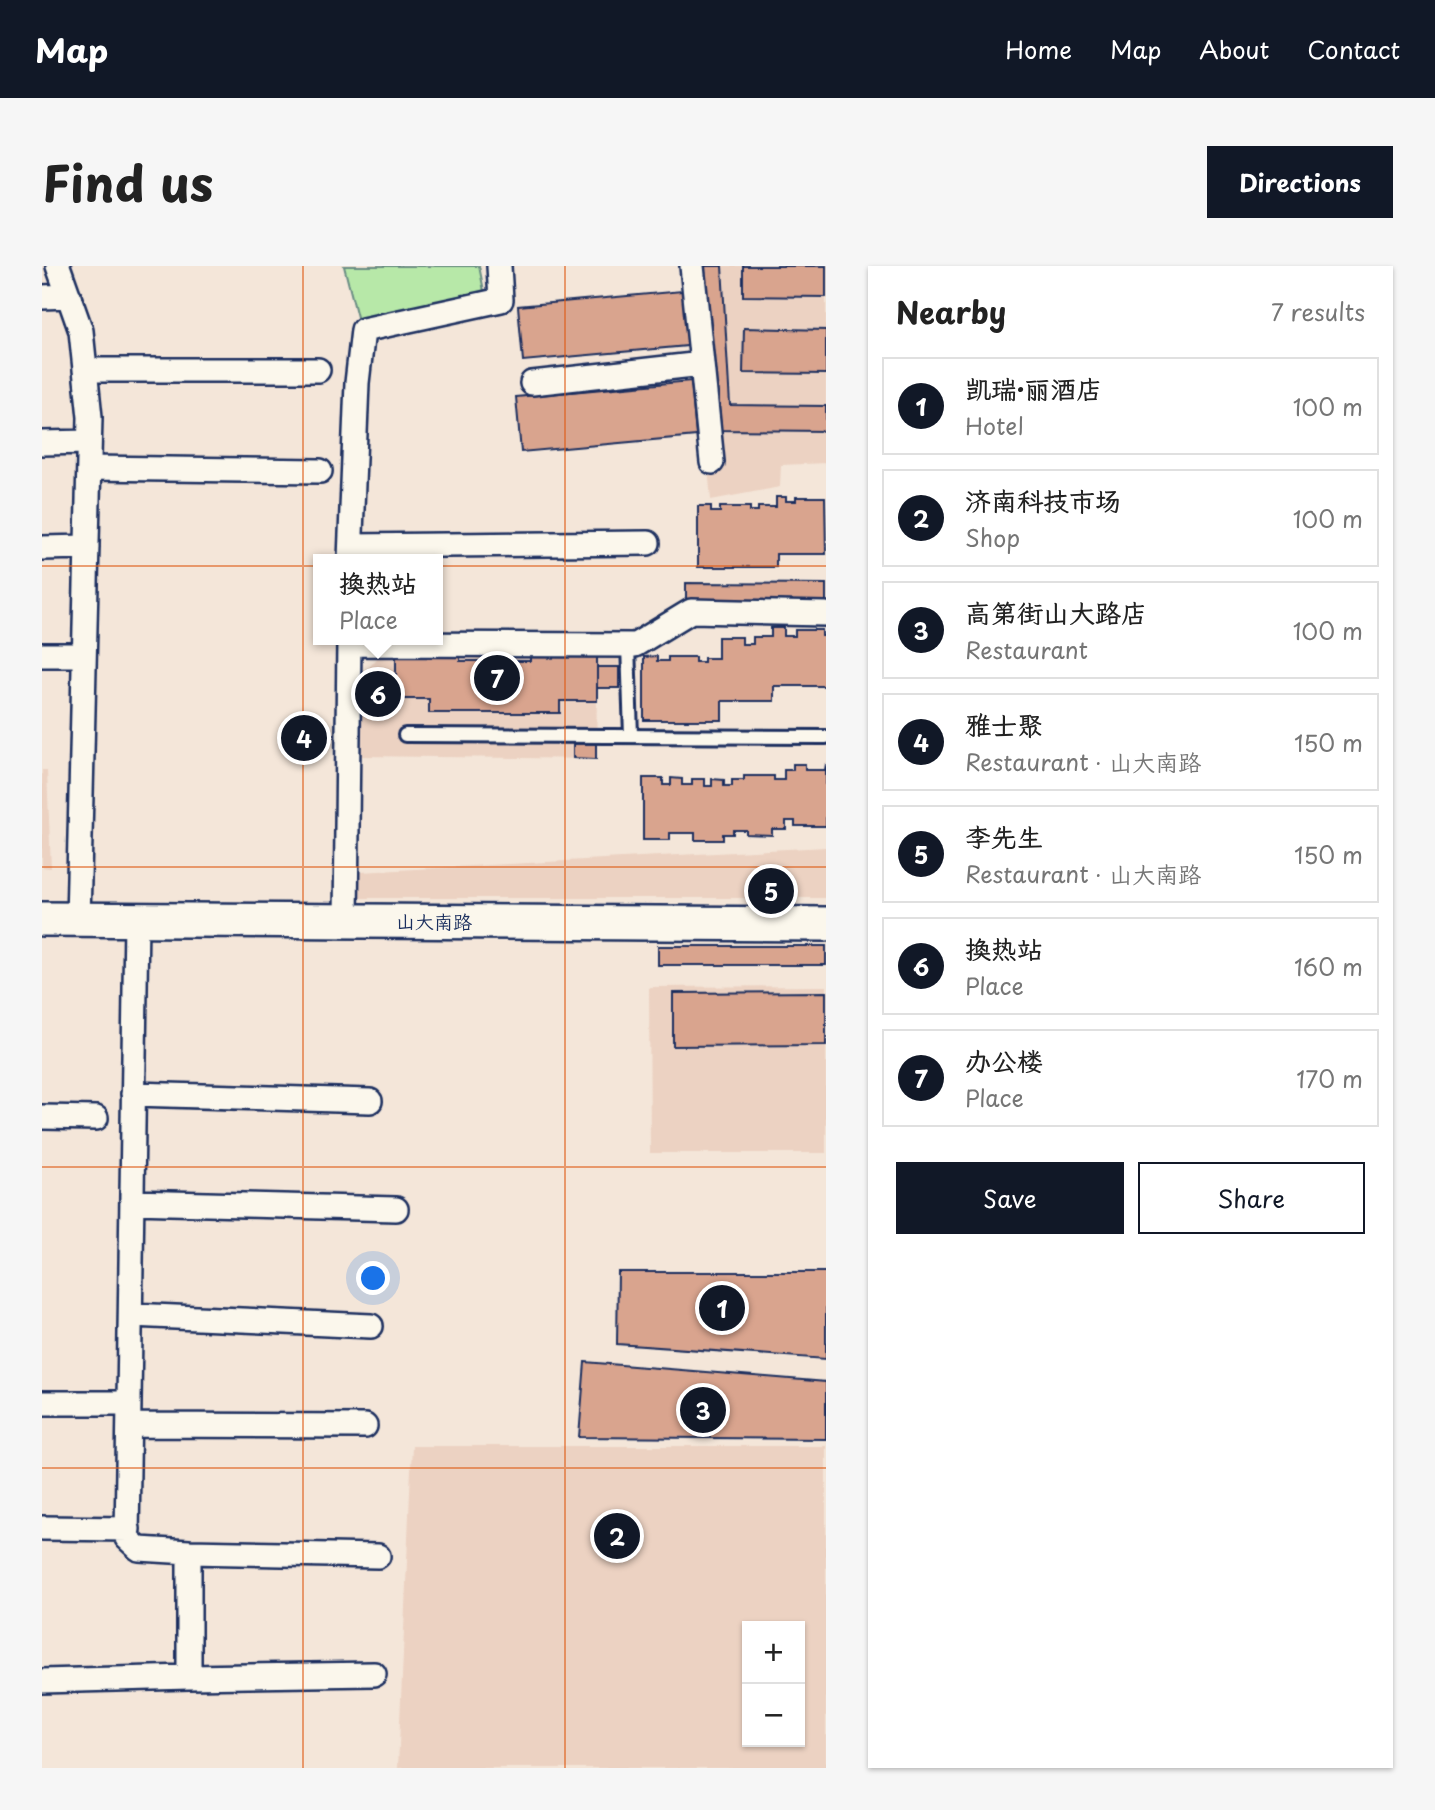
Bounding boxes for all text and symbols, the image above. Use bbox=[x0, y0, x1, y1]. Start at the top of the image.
text: Map bbox=[35, 24, 108, 74]
text: Home bbox=[1005, 31, 1072, 67]
text: Map bbox=[1110, 31, 1161, 67]
text: About bbox=[1199, 31, 1269, 67]
text: Contact bbox=[1307, 31, 1400, 67]
text: Find us bbox=[42, 145, 213, 219]
button: Directions bbox=[1207, 146, 1393, 218]
text: Nearby bbox=[896, 289, 1006, 334]
text: 7 results bbox=[1271, 294, 1365, 329]
text: 凯瑞·丽酒店 bbox=[965, 369, 1102, 408]
text: 1 bbox=[916, 389, 927, 424]
text: 100 m bbox=[1293, 389, 1363, 424]
text: Hotel bbox=[965, 408, 1024, 443]
text: 济南科技市场 bbox=[965, 481, 1121, 520]
text: 2 bbox=[913, 501, 929, 536]
text: 100 m bbox=[1293, 501, 1363, 536]
text: Shop bbox=[965, 520, 1020, 555]
popup bbox=[313, 554, 443, 645]
text: 换热站 bbox=[339, 563, 417, 602]
text: 高第街山大路店 bbox=[965, 593, 1147, 632]
text: Place bbox=[339, 602, 398, 637]
text: 3 bbox=[913, 613, 929, 648]
text: 100 m bbox=[1293, 613, 1363, 648]
text: Restaurant bbox=[965, 632, 1088, 667]
pin: 7 bbox=[474, 652, 520, 704]
pin: 6 bbox=[355, 668, 401, 720]
text: 雅士聚 bbox=[965, 705, 1043, 744]
pin: 4 bbox=[281, 712, 327, 764]
text: 4 bbox=[913, 725, 929, 760]
text: 150 m bbox=[1294, 725, 1363, 760]
text: Restaurant · 山大南路 bbox=[965, 744, 1201, 779]
text: 李先生 bbox=[965, 817, 1043, 856]
text: 5 bbox=[914, 837, 928, 872]
text: 150 m bbox=[1294, 837, 1363, 872]
text: Restaurant · 山大南路 bbox=[965, 856, 1201, 891]
pin: 5 bbox=[748, 865, 794, 917]
street label: 山大南路 bbox=[396, 907, 472, 935]
text: 换热站 bbox=[965, 929, 1043, 968]
text: 6 bbox=[913, 949, 929, 984]
text: 160 m bbox=[1294, 949, 1363, 984]
text: Place bbox=[965, 968, 1024, 1003]
text: 办公楼 bbox=[965, 1041, 1043, 1080]
text: 7 bbox=[914, 1061, 928, 1096]
text: 170 m bbox=[1296, 1061, 1363, 1096]
text: Place bbox=[965, 1080, 1024, 1115]
button: Save bbox=[896, 1162, 1124, 1234]
button: Share bbox=[1138, 1162, 1365, 1234]
your location bbox=[356, 1261, 390, 1295]
pin: 1 bbox=[699, 1282, 745, 1334]
pin: 3 bbox=[680, 1384, 726, 1436]
pin: 2 bbox=[594, 1510, 640, 1562]
map controls bbox=[742, 1621, 805, 1747]
button: + bbox=[742, 1621, 805, 1684]
button: − bbox=[742, 1684, 805, 1747]

